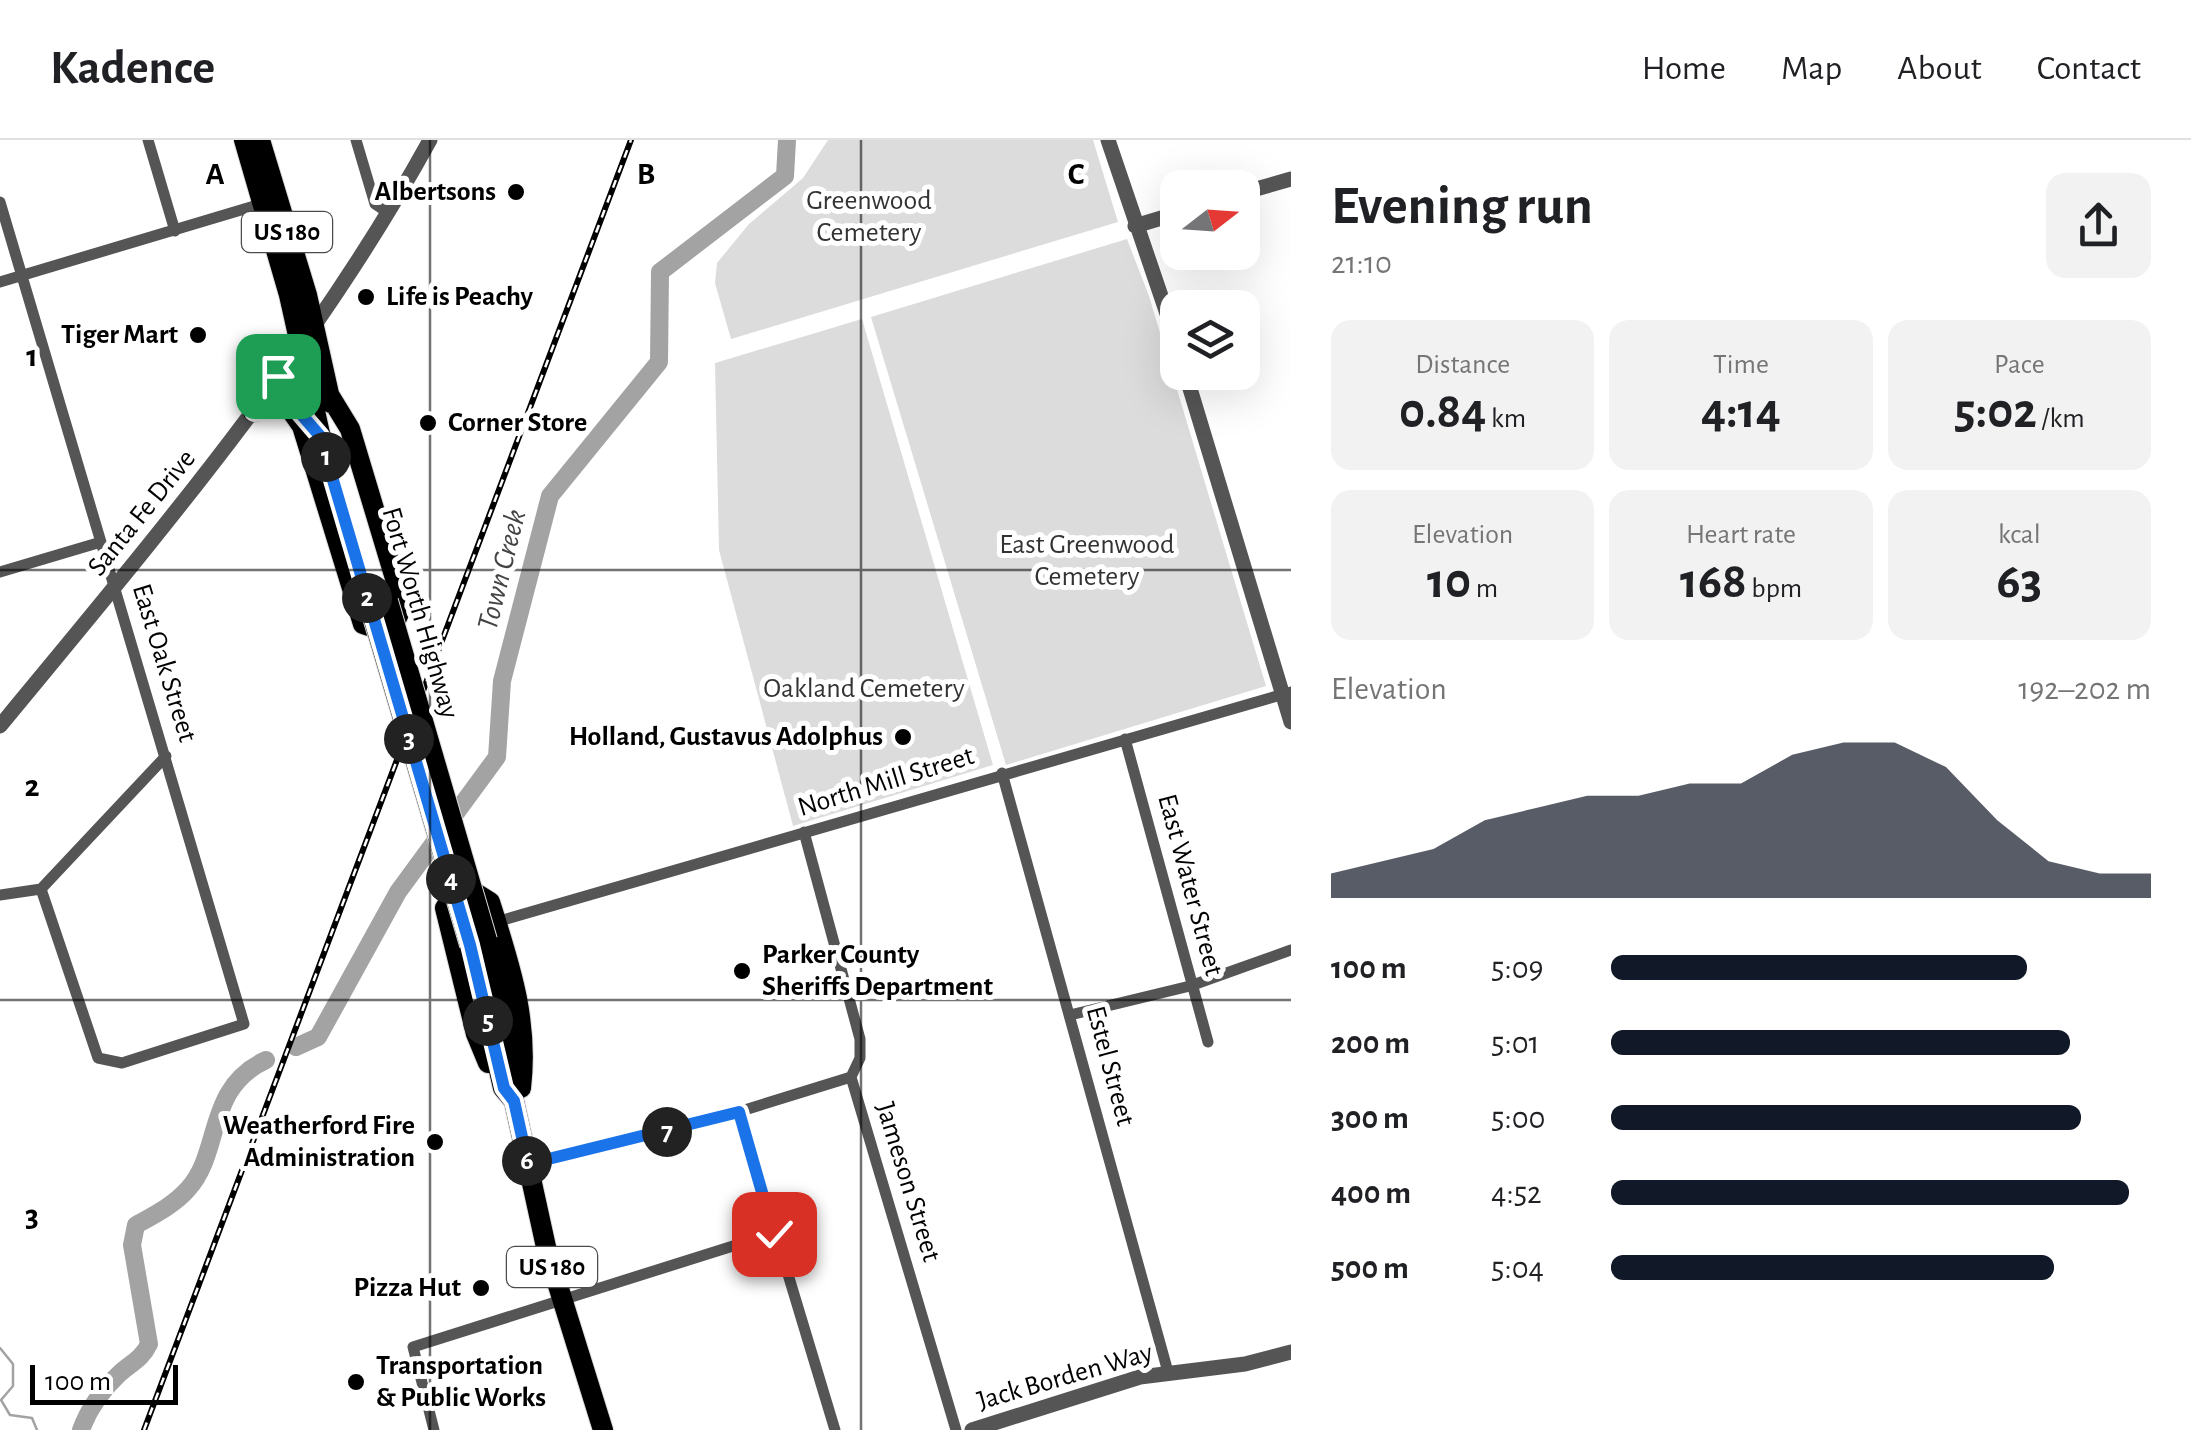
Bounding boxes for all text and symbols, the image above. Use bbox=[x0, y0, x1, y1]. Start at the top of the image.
text: Kadence bbox=[50, 45, 215, 93]
text: Home bbox=[1642, 51, 1726, 86]
text: Map bbox=[1781, 51, 1842, 86]
text: About bbox=[1897, 51, 1982, 86]
text: Contact bbox=[2037, 51, 2141, 86]
text: A bbox=[205, 158, 225, 190]
text: B bbox=[637, 158, 655, 190]
text: C bbox=[1068, 158, 1085, 190]
north arrow bbox=[1160, 170, 1260, 270]
map controls bbox=[1160, 170, 1260, 390]
button: share bbox=[2046, 173, 2151, 278]
place label: Albertsons bbox=[374, 178, 496, 206]
text: Evening run bbox=[1331, 179, 1593, 234]
marker: Albertsons bbox=[505, 181, 527, 203]
park label: Greenwood Cemetery bbox=[806, 187, 932, 247]
road number: US 180 bbox=[242, 212, 332, 252]
text: 21:10 bbox=[1331, 247, 1392, 279]
place label: Life is Peachy bbox=[386, 283, 534, 311]
marker: Life is Peachy bbox=[355, 286, 377, 308]
button: layers bbox=[1160, 290, 1260, 390]
place label: Tiger Mart bbox=[61, 321, 179, 349]
marker: Tiger Mart bbox=[187, 324, 209, 346]
pin bbox=[236, 334, 321, 419]
text: 1 bbox=[26, 340, 38, 372]
icon: arrive bbox=[251, 349, 306, 404]
text: Distance bbox=[1415, 351, 1510, 379]
text: Time bbox=[1713, 351, 1769, 379]
text: Pace bbox=[1994, 351, 2045, 379]
text: 0.84 bbox=[1399, 387, 1486, 437]
text: 4:14 bbox=[1701, 387, 1781, 437]
text: 5:02 bbox=[1954, 387, 2037, 437]
text: km bbox=[1486, 405, 1526, 433]
text: /km bbox=[2037, 405, 2085, 433]
place label: Corner Store bbox=[448, 409, 587, 437]
marker: Corner Store bbox=[417, 412, 439, 434]
pin: 1 bbox=[301, 432, 351, 482]
text: 1 bbox=[321, 443, 331, 471]
street label: Santa Fe Drive bbox=[83, 445, 201, 581]
street label: Fort Worth Highway bbox=[376, 504, 464, 722]
water label: Town Creek bbox=[473, 506, 532, 634]
text: Elevation bbox=[1412, 521, 1513, 549]
text: Heart rate bbox=[1686, 521, 1796, 549]
text: kcal bbox=[1998, 521, 2041, 549]
park label: East Greenwood Cemetery bbox=[999, 531, 1175, 591]
text: 10 bbox=[1427, 557, 1471, 607]
text: 168 bbox=[1680, 557, 1747, 607]
text: 63 bbox=[1996, 557, 2042, 607]
pin: 2 bbox=[342, 573, 392, 623]
text: m bbox=[1471, 575, 1498, 603]
text: bpm bbox=[1747, 575, 1802, 603]
street label: East Oak Street bbox=[127, 581, 201, 745]
text: 2 bbox=[360, 584, 374, 612]
text: Elevation bbox=[1331, 673, 1447, 705]
text: 192–202 m bbox=[2018, 673, 2151, 705]
park label: Oakland Cemetery bbox=[763, 675, 965, 703]
pin: 3 bbox=[384, 714, 434, 764]
place label: Holland, Gustavus Adolphus bbox=[569, 723, 883, 751]
text: 3 bbox=[403, 725, 415, 753]
marker: Holland, Gustavus Adolphus bbox=[892, 726, 914, 748]
street label: North Mill Street bbox=[795, 742, 977, 822]
text: 2 bbox=[24, 770, 40, 802]
street label: East Water Street bbox=[1152, 791, 1228, 979]
pin: 4 bbox=[426, 854, 476, 904]
text: 4 bbox=[444, 865, 458, 893]
place label: Parker County Sheriffs Department bbox=[762, 941, 993, 1001]
text: 100 m bbox=[1331, 952, 1407, 984]
text: 5:09 bbox=[1491, 952, 1544, 984]
marker: Parker County Sheriffs Department bbox=[731, 960, 753, 982]
pin: 5 bbox=[463, 996, 513, 1046]
street label: Estel Street bbox=[1081, 1003, 1139, 1129]
text: 5 bbox=[482, 1007, 494, 1035]
text: 200 m bbox=[1331, 1027, 1410, 1059]
text: 5:01 bbox=[1491, 1027, 1540, 1059]
street label: Jameson Street bbox=[871, 1099, 946, 1265]
text: 300 m bbox=[1331, 1102, 1409, 1134]
text: 5:00 bbox=[1491, 1102, 1546, 1134]
pin: 7 bbox=[642, 1107, 692, 1157]
place label: Weatherford Fire Administration bbox=[223, 1112, 415, 1172]
text: 7 bbox=[661, 1118, 673, 1146]
marker: Weatherford Fire Administration bbox=[424, 1131, 446, 1153]
pin: 6 bbox=[502, 1136, 552, 1186]
text: 6 bbox=[520, 1147, 534, 1175]
text: 400 m bbox=[1331, 1177, 1411, 1209]
text: 4:52 bbox=[1491, 1177, 1542, 1209]
pin bbox=[732, 1192, 817, 1277]
text: 3 bbox=[25, 1200, 39, 1232]
icon: check bbox=[747, 1207, 802, 1262]
road number: US 180 bbox=[507, 1247, 597, 1287]
text: 500 m bbox=[1331, 1252, 1409, 1284]
text: 5:04 bbox=[1491, 1252, 1544, 1284]
place label: Pizza Hut bbox=[353, 1274, 462, 1302]
marker: Pizza Hut bbox=[470, 1277, 492, 1299]
street label: Jack Borden Way bbox=[974, 1339, 1156, 1415]
place label: Transportation & Public Works bbox=[376, 1352, 546, 1412]
scale bar bbox=[30, 1360, 178, 1404]
text: 100 m bbox=[45, 1368, 111, 1396]
marker: Transportation & Public Works bbox=[345, 1371, 367, 1393]

